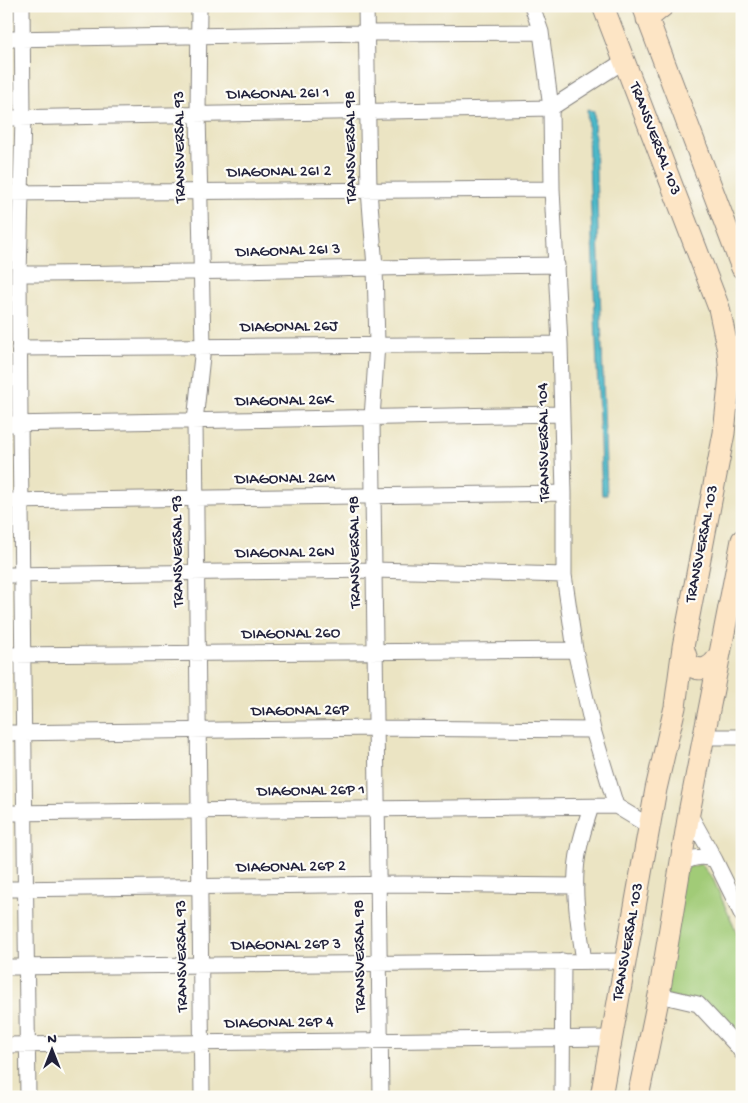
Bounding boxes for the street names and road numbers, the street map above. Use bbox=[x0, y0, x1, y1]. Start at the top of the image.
street label: TRANSVERSAL 103 bbox=[623, 79, 684, 198]
street label: DIAGONAL 26I 1 bbox=[225, 85, 330, 105]
street label: TRANSVERSAL 98 bbox=[342, 90, 362, 204]
street label: TRANSVERSAL 93 bbox=[171, 91, 191, 204]
street label: DIAGONAL 26I 2 bbox=[226, 163, 332, 183]
street label: DIAGONAL 26I 3 bbox=[234, 241, 341, 263]
street label: DIAGONAL 26J bbox=[239, 318, 339, 338]
street label: TRANSVERSAL 104 bbox=[534, 382, 556, 503]
street label: DIAGONAL 26K bbox=[234, 392, 335, 412]
street label: DIAGONAL 26M bbox=[234, 470, 336, 490]
street label: TRANSVERSAL 103 bbox=[682, 484, 724, 605]
street label: TRANSVERSAL 93 bbox=[169, 495, 189, 608]
street label: TRANSVERSAL 98 bbox=[346, 495, 366, 609]
street label: DIAGONAL 26N bbox=[234, 544, 335, 564]
street label: DIAGONAL 26O bbox=[241, 625, 341, 645]
street label: DIAGONAL 26P bbox=[250, 702, 349, 722]
street label: DIAGONAL 26P 1 bbox=[256, 782, 365, 802]
street label: DIAGONAL 26P 2 bbox=[235, 858, 346, 878]
street label: TRANSVERSAL 103 bbox=[609, 882, 649, 1003]
street label: TRANSVERSAL 98 bbox=[351, 899, 371, 1013]
street label: TRANSVERSAL 93 bbox=[173, 900, 193, 1013]
street label: DIAGONAL 26P 3 bbox=[230, 936, 341, 956]
street label: DIAGONAL 26P 4 bbox=[223, 1014, 334, 1034]

